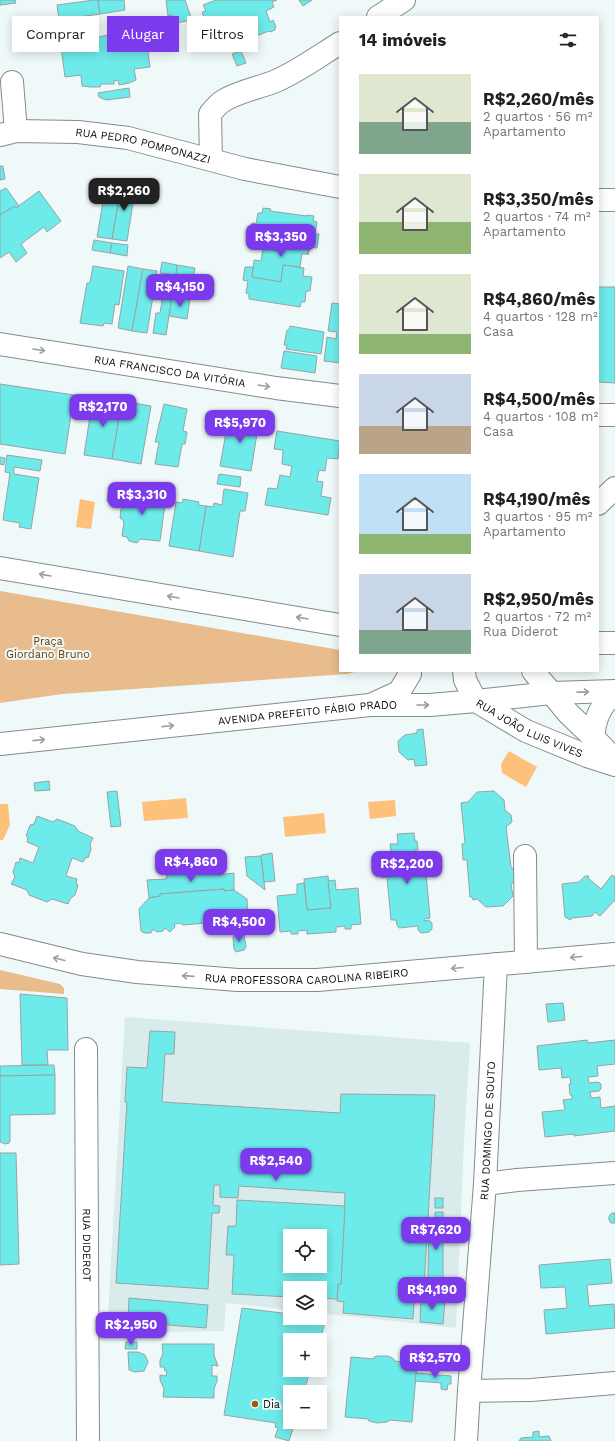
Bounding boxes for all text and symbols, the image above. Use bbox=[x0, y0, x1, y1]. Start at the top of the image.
chip: Comprar bbox=[12, 16, 99, 52]
chip: Alugar bbox=[107, 16, 179, 52]
chip: Filtros bbox=[187, 16, 258, 52]
icon: filters bbox=[557, 29, 579, 51]
text: 14 imóveis bbox=[359, 30, 446, 50]
text: R$2,260/mês bbox=[483, 89, 594, 109]
icon: home bbox=[391, 90, 439, 138]
text: 2 quartos · 56 m² bbox=[483, 109, 592, 124]
text: Apartamento bbox=[483, 124, 566, 139]
street label: RUA PEDRO POMPONAZZI bbox=[75, 125, 212, 166]
pin: R$2,260 bbox=[87, 178, 161, 212]
text: R$2,260 bbox=[98, 183, 150, 198]
text: R$3,350/mês bbox=[483, 189, 593, 209]
icon: home bbox=[391, 190, 439, 238]
text: 2 quartos · 74 m² bbox=[483, 209, 591, 224]
pin: R$3,350 bbox=[244, 224, 318, 258]
text: Apartamento bbox=[483, 224, 566, 239]
text: R$3,350 bbox=[255, 229, 307, 244]
pin: R$4,150 bbox=[143, 274, 217, 308]
text: R$4,150 bbox=[155, 279, 205, 294]
text: R$4,860/mês bbox=[483, 289, 595, 309]
icon: home bbox=[391, 290, 439, 338]
text: 4 quartos · 128 m² bbox=[483, 309, 598, 324]
text: Casa bbox=[483, 324, 514, 339]
one-way arrow bbox=[32, 346, 45, 354]
street label: RUA FRANCISCO DA VITÓRIA bbox=[93, 353, 246, 390]
one-way arrow bbox=[257, 382, 270, 390]
text: R$4,500/mês bbox=[483, 389, 595, 409]
icon: home bbox=[391, 390, 439, 438]
pin: R$2,170 bbox=[66, 394, 140, 428]
text: R$2,170 bbox=[78, 399, 128, 414]
text: 4 quartos · 108 m² bbox=[483, 409, 598, 424]
pin: R$5,970 bbox=[203, 410, 277, 444]
text: R$5,970 bbox=[214, 415, 266, 430]
text: Casa bbox=[483, 424, 514, 439]
pin: R$3,310 bbox=[105, 482, 179, 516]
text: R$3,310 bbox=[117, 487, 167, 502]
text: R$4,190/mês bbox=[483, 489, 590, 509]
icon: home bbox=[391, 490, 439, 538]
text: 3 quartos · 95 m² bbox=[483, 509, 593, 524]
text: Apartamento bbox=[483, 524, 566, 539]
one-way arrow bbox=[39, 571, 52, 579]
text: R$2,950/mês bbox=[483, 589, 594, 609]
icon: home bbox=[391, 590, 439, 638]
one-way arrow bbox=[167, 593, 180, 601]
text: 2 quartos · 72 m² bbox=[483, 609, 591, 624]
one-way arrow bbox=[295, 614, 308, 622]
text: Rua Diderot bbox=[483, 624, 558, 639]
park label: Praça Giordano Bruno bbox=[6, 635, 90, 661]
one-way arrow bbox=[576, 688, 589, 696]
street label: RUA JOÃO LUIS VIVES bbox=[474, 696, 585, 760]
street label: AVENIDA PREFEITO FÁBIO PRADO bbox=[217, 698, 397, 728]
one-way arrow bbox=[416, 701, 429, 709]
one-way arrow bbox=[161, 722, 174, 730]
one-way arrow bbox=[32, 736, 45, 743]
pin: R$4,860 bbox=[154, 849, 228, 883]
pin: R$2,200 bbox=[370, 851, 444, 885]
text: R$4,860 bbox=[164, 854, 218, 869]
text: R$2,200 bbox=[380, 856, 434, 871]
pin: R$4,500 bbox=[202, 909, 276, 943]
text: R$4,500 bbox=[212, 914, 266, 929]
one-way arrow bbox=[53, 954, 66, 962]
one-way arrow bbox=[570, 954, 583, 961]
one-way arrow bbox=[451, 964, 464, 971]
street label: RUA PROFESSORA CAROLINA RIBEIRO bbox=[204, 966, 409, 987]
one-way arrow bbox=[182, 972, 195, 979]
street label: RUA DOMINGO DE SOUTO bbox=[477, 1061, 498, 1201]
pin: R$2,540 bbox=[239, 1148, 313, 1182]
text: R$2,540 bbox=[249, 1153, 303, 1168]
street label: RUA DIDEROT bbox=[80, 1208, 94, 1282]
pin: R$7,620 bbox=[399, 1217, 473, 1251]
text: R$7,620 bbox=[410, 1222, 462, 1237]
map controls bbox=[283, 1229, 327, 1429]
button: locate bbox=[283, 1229, 327, 1273]
pin: R$4,190 bbox=[395, 1277, 469, 1311]
button: layers bbox=[283, 1281, 327, 1325]
text: R$4,190 bbox=[407, 1282, 457, 1297]
pin: R$2,950 bbox=[94, 1312, 168, 1346]
text: R$2,950 bbox=[105, 1317, 157, 1332]
button: + bbox=[283, 1333, 327, 1377]
pin: R$2,570 bbox=[398, 1345, 472, 1379]
text: R$2,570 bbox=[409, 1350, 461, 1365]
button: − bbox=[283, 1385, 327, 1429]
place label: Dia bbox=[263, 1398, 280, 1411]
marker: Dia bbox=[250, 1399, 260, 1409]

